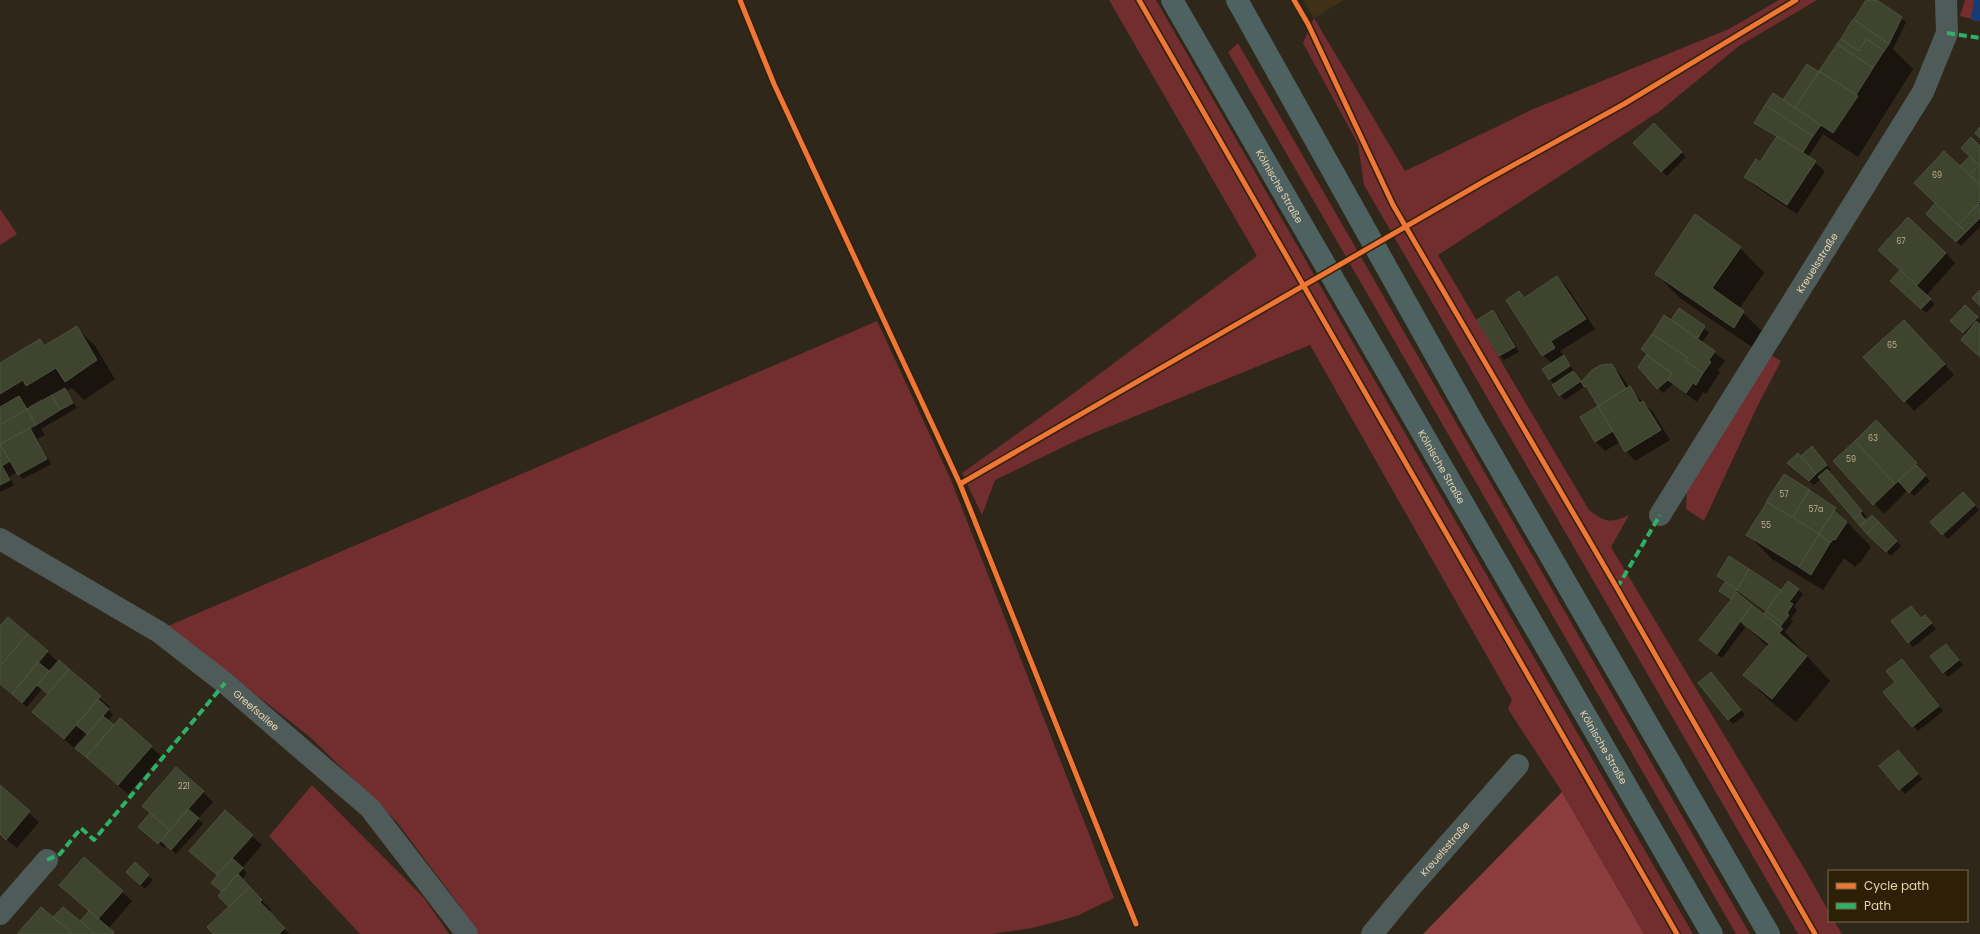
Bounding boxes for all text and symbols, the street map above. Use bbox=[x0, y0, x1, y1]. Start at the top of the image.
street label: Kölnische Straße bbox=[1252, 147, 1307, 226]
house number: 69 bbox=[1932, 170, 1942, 181]
street label: Kreuelsstraße bbox=[1793, 230, 1842, 296]
house number: 67 bbox=[1896, 236, 1906, 247]
house number: 65 bbox=[1887, 340, 1897, 351]
street label: Kölnische Straße bbox=[1414, 427, 1469, 507]
house number: 63 bbox=[1868, 433, 1878, 444]
house number: 59 bbox=[1846, 454, 1856, 465]
house number: 57 bbox=[1779, 489, 1789, 500]
house number: 57a bbox=[1809, 504, 1823, 515]
house number: 55 bbox=[1761, 520, 1771, 531]
street label: Greefsallee bbox=[230, 686, 282, 735]
street label: Kölnische Straße bbox=[1576, 708, 1631, 787]
house number: 221 bbox=[178, 781, 190, 792]
street label: Kreuelsstraße bbox=[1417, 818, 1473, 880]
legend bbox=[1828, 870, 1968, 922]
text: Cycle path bbox=[1864, 877, 1929, 894]
text: Path bbox=[1864, 897, 1891, 914]

